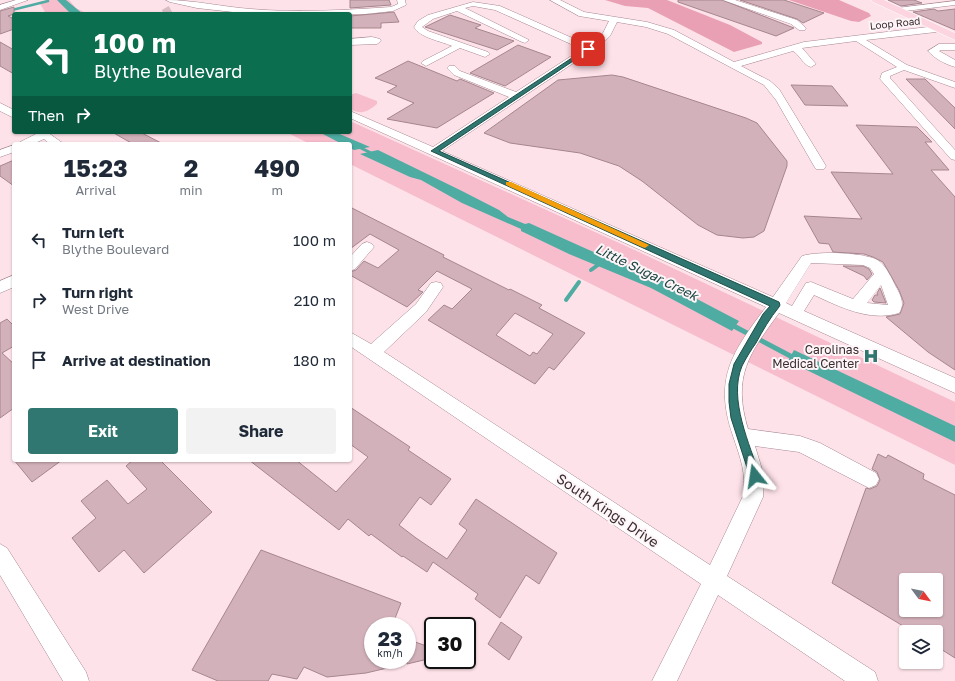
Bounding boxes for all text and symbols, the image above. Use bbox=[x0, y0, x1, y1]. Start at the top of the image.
street label: Loop Road bbox=[869, 14, 921, 32]
text: 100 m bbox=[94, 26, 176, 59]
icon: left bbox=[28, 28, 80, 80]
pin bbox=[571, 32, 605, 66]
icon: arrive bbox=[577, 38, 599, 60]
text: Blythe Boulevard bbox=[94, 60, 242, 82]
icon: right bbox=[72, 104, 94, 126]
text: Then bbox=[28, 106, 64, 124]
text: 15:23 bbox=[64, 153, 128, 182]
text: 2 bbox=[184, 153, 198, 182]
text: 490 bbox=[254, 153, 300, 182]
text: Arrival bbox=[75, 182, 116, 198]
text: min bbox=[180, 182, 203, 198]
text: m bbox=[272, 182, 283, 198]
text: Turn left bbox=[62, 223, 124, 241]
icon: left bbox=[28, 229, 50, 251]
text: 100 m bbox=[293, 231, 336, 249]
water label: Little Sugar Creek bbox=[593, 240, 702, 304]
text: Blythe Boulevard bbox=[62, 241, 169, 257]
text: Turn right bbox=[62, 283, 133, 301]
icon: right bbox=[28, 289, 50, 311]
text: 210 m bbox=[294, 291, 336, 309]
text: West Drive bbox=[62, 301, 129, 317]
place label: Carolinas Medical Center bbox=[772, 342, 859, 371]
hospital icon: Carolinas Medical Center bbox=[862, 347, 880, 365]
icon: arrive bbox=[28, 349, 50, 371]
text: Arrive at destination bbox=[62, 351, 211, 369]
text: 180 m bbox=[293, 351, 336, 369]
button: Exit bbox=[28, 408, 178, 454]
button: Share bbox=[186, 408, 336, 454]
position arrow bbox=[734, 455, 776, 497]
street label: South Kings Drive bbox=[554, 469, 662, 551]
north arrow bbox=[899, 573, 943, 617]
map controls bbox=[899, 573, 943, 669]
speed limit sign: 30 bbox=[424, 617, 476, 669]
button: layers bbox=[899, 625, 943, 669]
text: 23 bbox=[378, 626, 402, 650]
text: km/h bbox=[377, 647, 403, 659]

